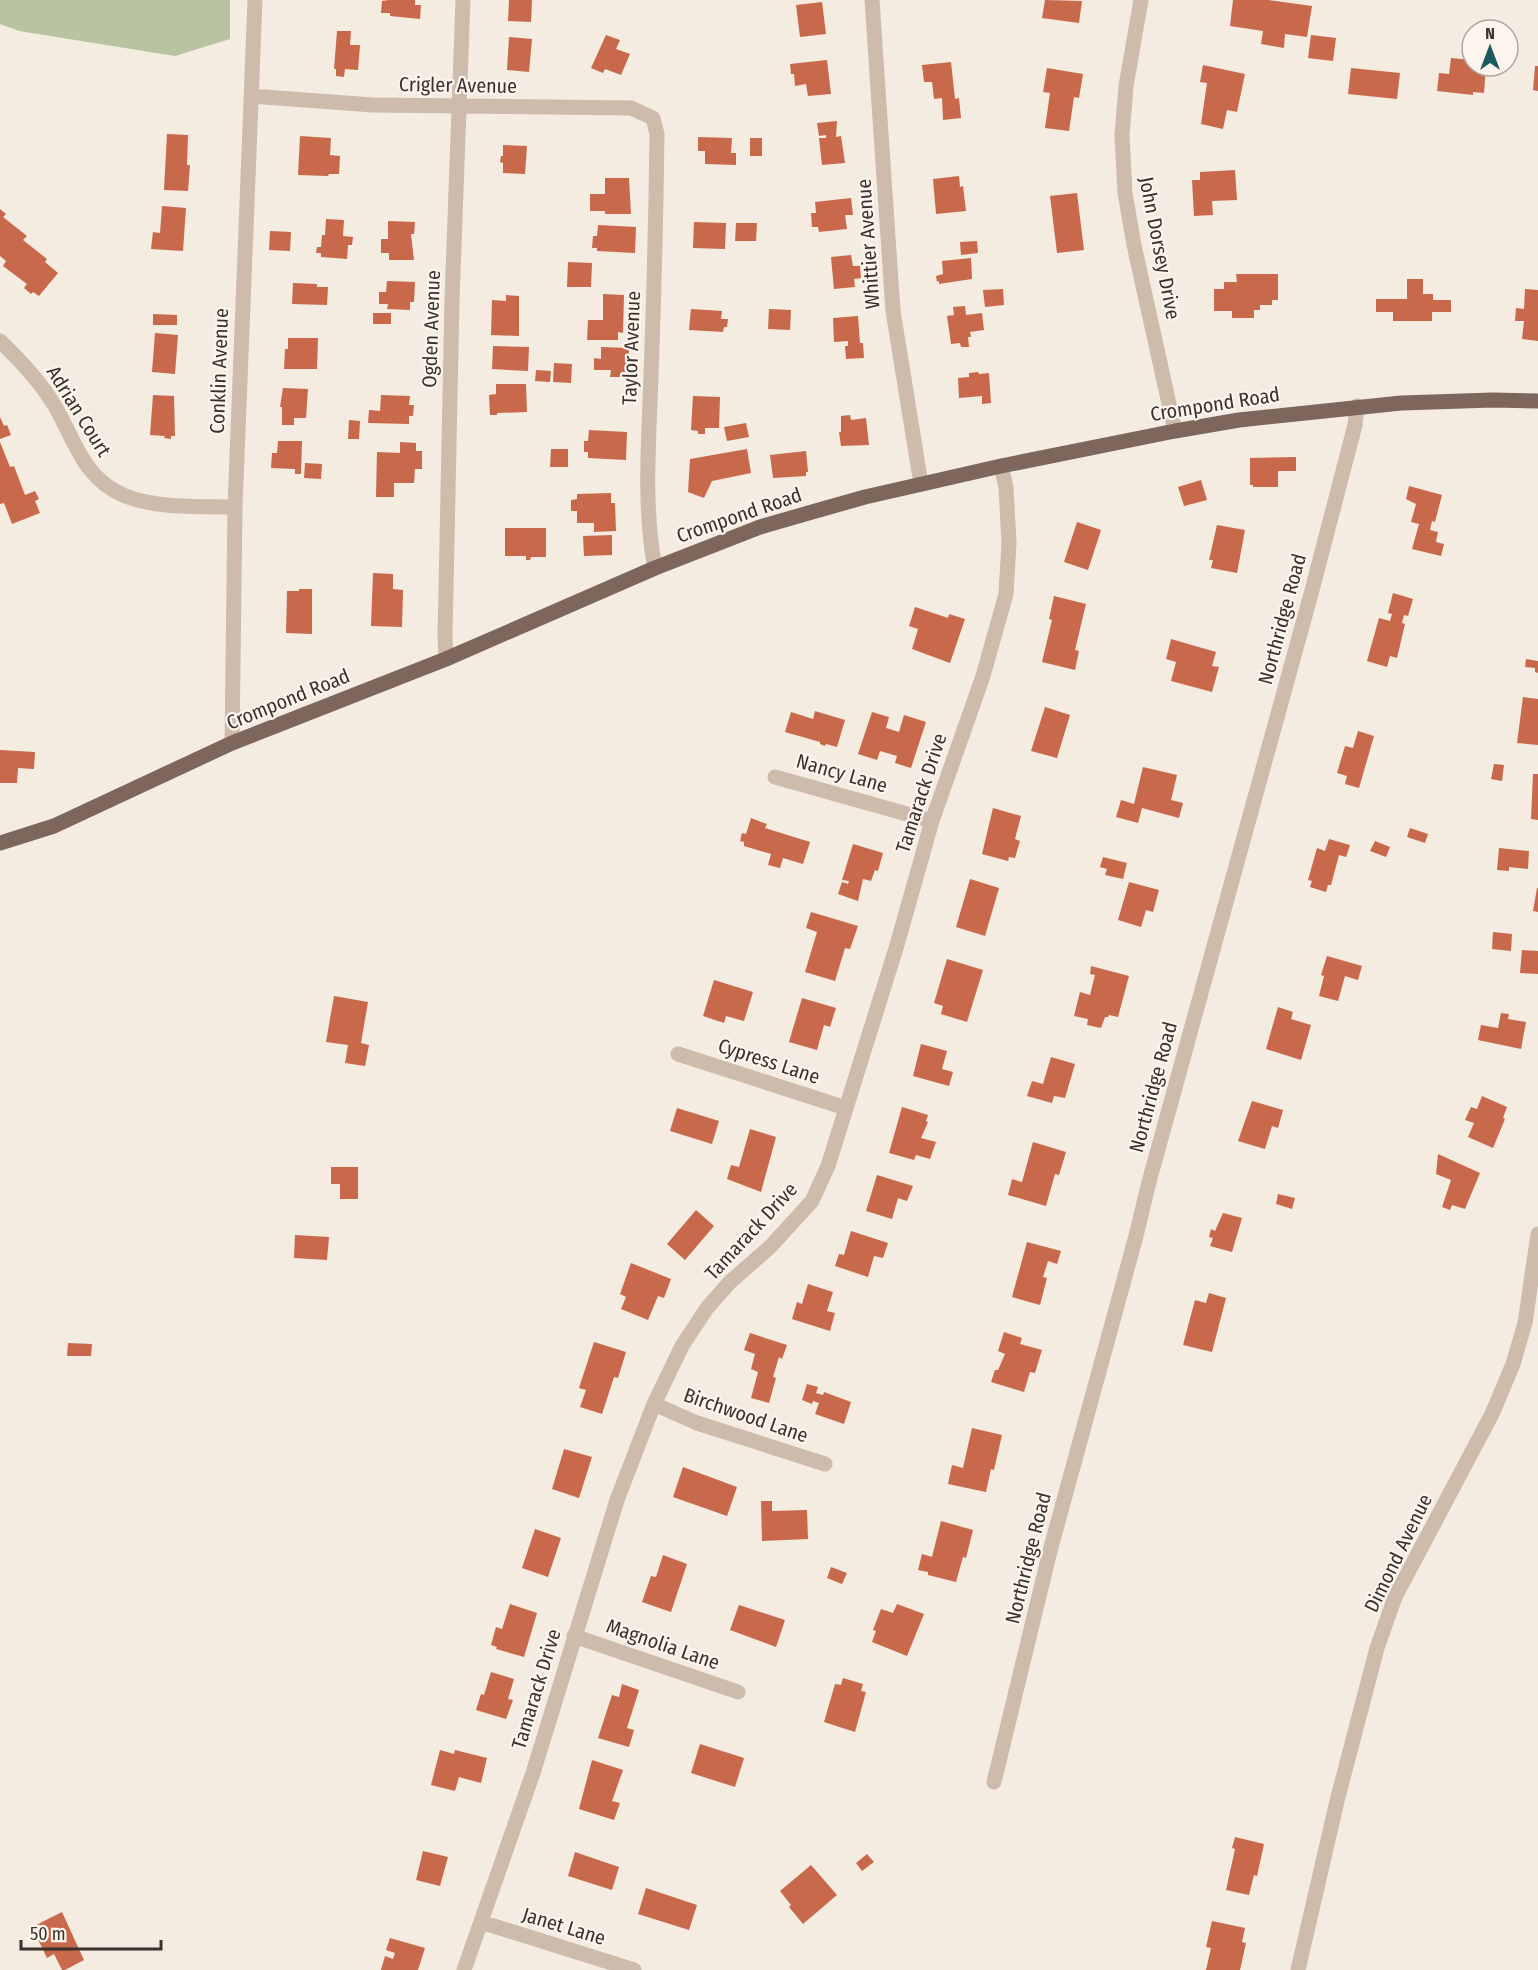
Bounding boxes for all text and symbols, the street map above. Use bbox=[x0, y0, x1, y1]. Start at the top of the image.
north arrow bbox=[1460, 18, 1520, 78]
text: N bbox=[1485, 24, 1495, 43]
street label: Crigler Avenue bbox=[399, 72, 517, 98]
street label: John Dorsey Drive bbox=[1134, 175, 1186, 321]
street label: Whittier Avenue bbox=[851, 178, 885, 310]
street label: Ogden Avenue bbox=[417, 270, 445, 388]
street label: Taylor Avenue bbox=[617, 291, 645, 405]
street label: Conklin Avenue bbox=[205, 308, 233, 434]
street label: Adrian Court bbox=[42, 361, 117, 461]
street label: Crompond Road bbox=[1149, 382, 1281, 426]
street label: Crompond Road bbox=[673, 482, 805, 548]
street label: Northridge Road bbox=[1253, 551, 1311, 687]
street label: Crompond Road bbox=[223, 663, 353, 735]
street label: Tamarack Drive bbox=[890, 730, 952, 856]
street label: Nancy Lane bbox=[794, 749, 890, 797]
street label: Northridge Road bbox=[1124, 1019, 1182, 1155]
street label: Cypress Lane bbox=[715, 1033, 823, 1089]
street label: Tamarack Drive bbox=[700, 1177, 802, 1285]
street label: Birchwood Lane bbox=[681, 1382, 811, 1448]
street label: Northridge Road bbox=[1000, 1490, 1056, 1626]
street label: Dimond Avenue bbox=[1359, 1490, 1437, 1616]
street label: Magnolia Lane bbox=[603, 1613, 723, 1675]
street label: Tamarack Drive bbox=[506, 1626, 566, 1752]
street label: Janet Lane bbox=[519, 1902, 609, 1950]
scale bar bbox=[21, 1913, 160, 1951]
text: 50 m bbox=[30, 1923, 66, 1945]

